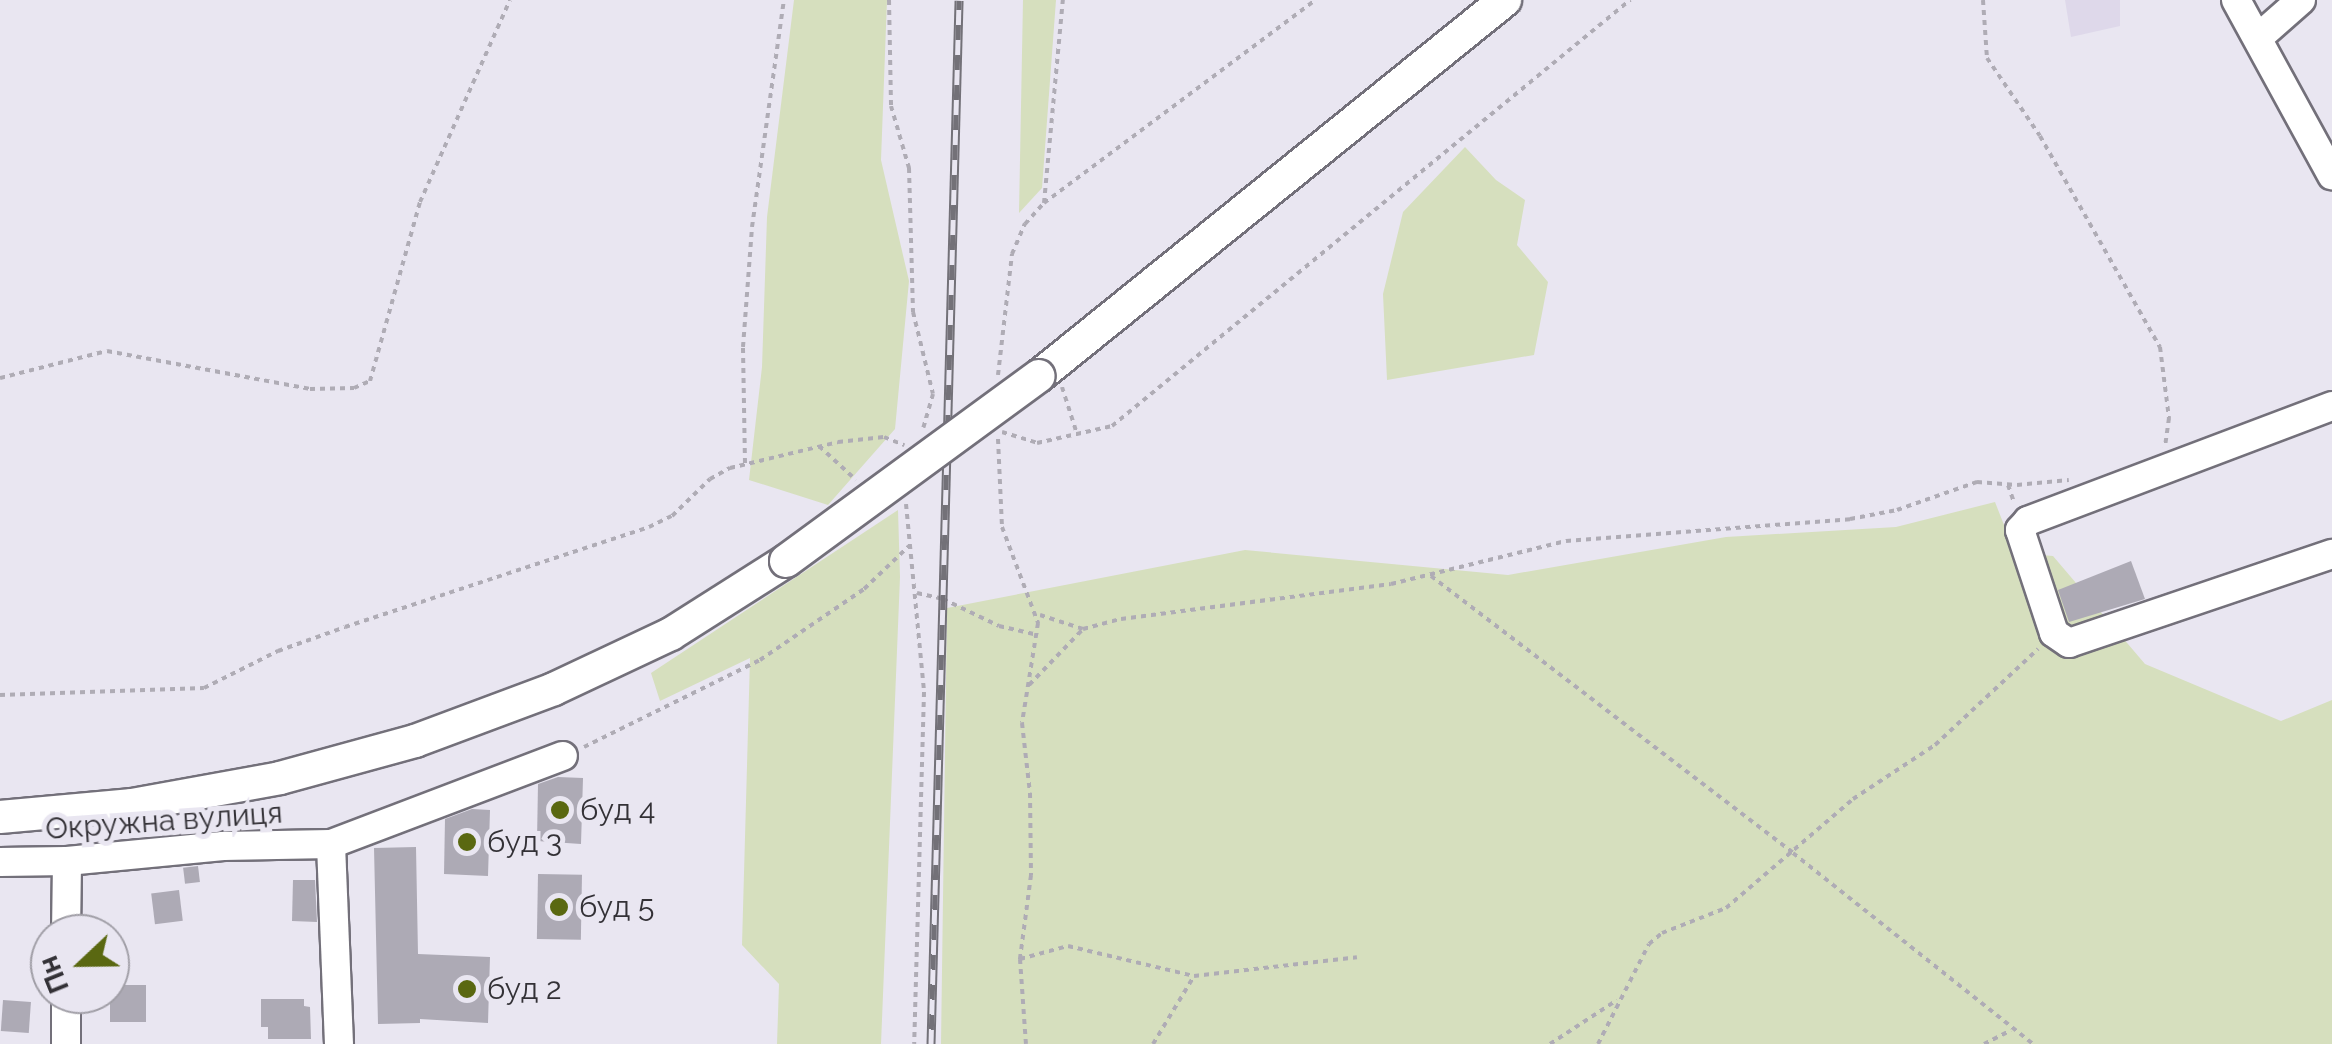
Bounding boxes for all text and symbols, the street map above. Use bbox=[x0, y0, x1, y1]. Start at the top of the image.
place label: буд 4 bbox=[580, 792, 655, 828]
street label: Окружна вулиця bbox=[44, 795, 284, 847]
marker: буд 4 bbox=[549, 799, 571, 821]
place label: буд 3 bbox=[487, 824, 562, 860]
marker: буд 3 bbox=[456, 831, 478, 853]
place label: буд 5 bbox=[579, 889, 654, 925]
marker: буд 5 bbox=[548, 896, 570, 918]
north arrow bbox=[30, 914, 130, 1014]
text: Пн bbox=[31, 951, 76, 998]
place label: буд 2 bbox=[487, 971, 562, 1007]
marker: буд 2 bbox=[456, 978, 478, 1000]

